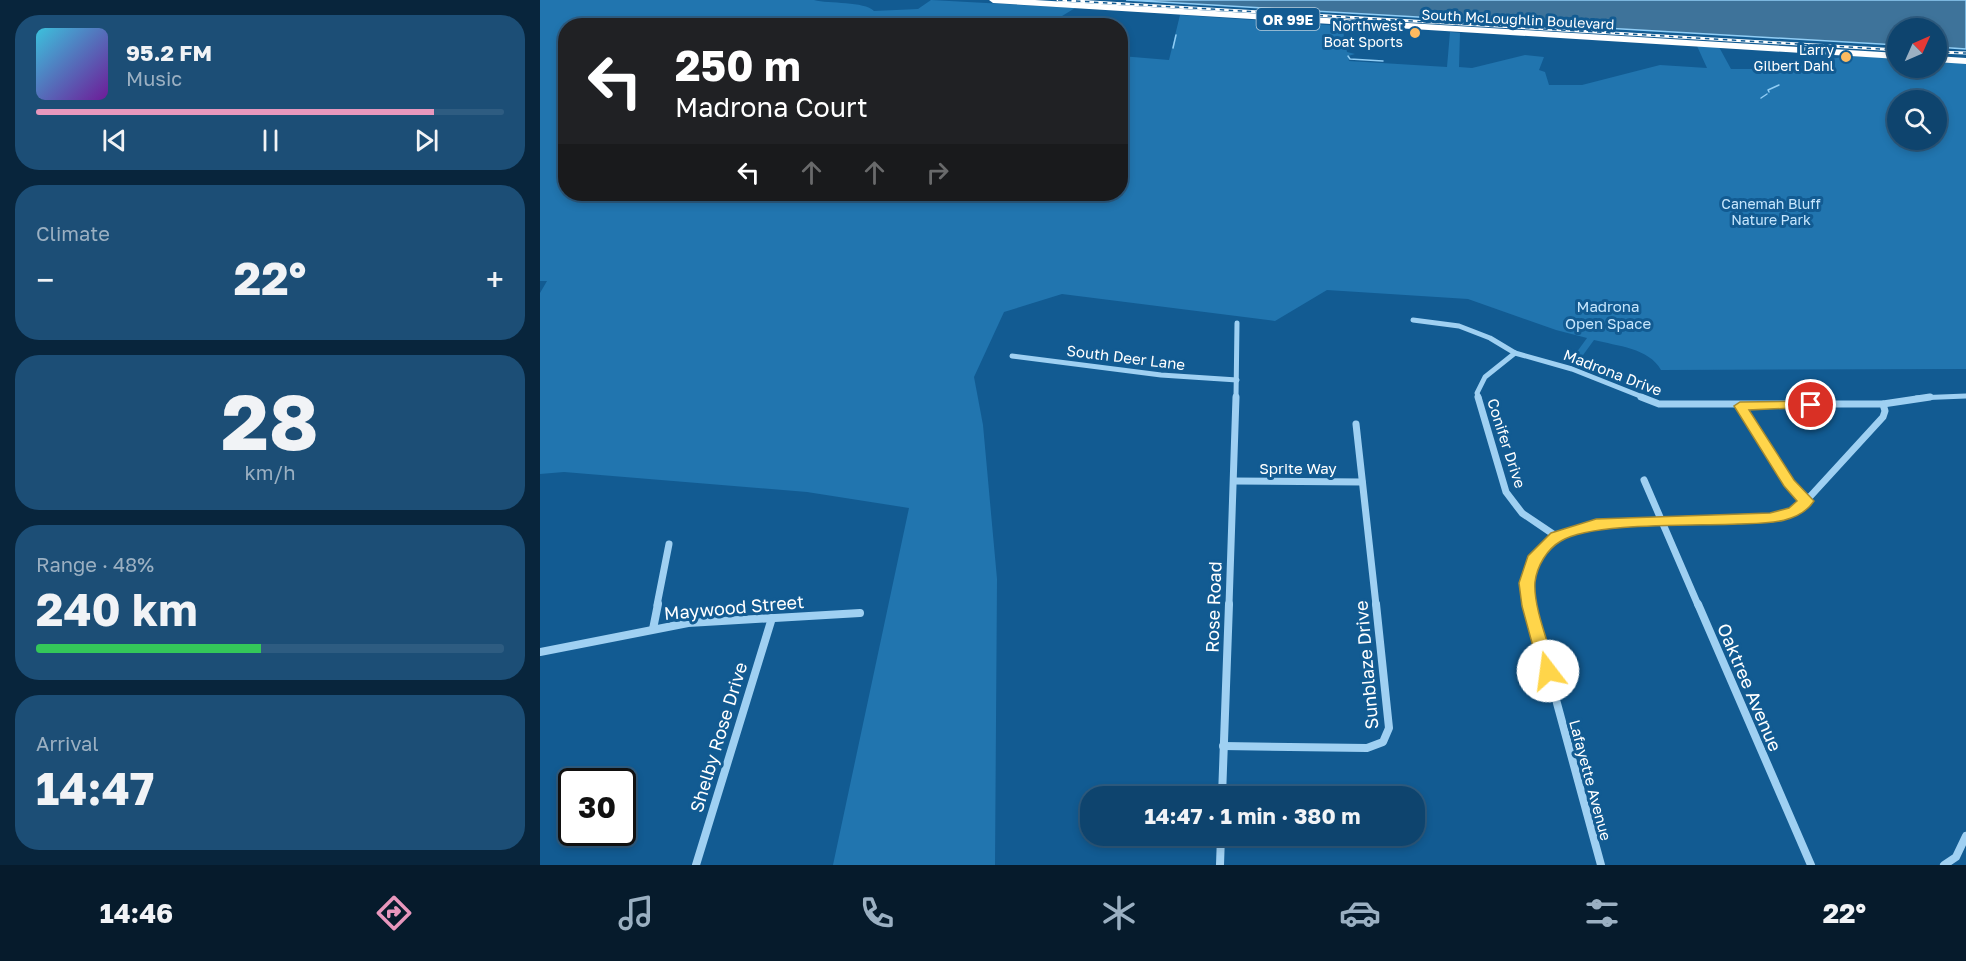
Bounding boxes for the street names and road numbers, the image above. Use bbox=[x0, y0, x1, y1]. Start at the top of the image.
street label: South McLoughlin Boulevard bbox=[1421, 5, 1615, 33]
road number: OR 99E bbox=[1256, 8, 1320, 30]
street label: South Deer Lane bbox=[1066, 341, 1187, 373]
street label: Madrona Drive bbox=[1561, 345, 1665, 399]
street label: Conifer Drive bbox=[1484, 396, 1530, 490]
street label: Sprite Way bbox=[1259, 459, 1337, 477]
street label: Rose Road bbox=[1200, 561, 1226, 653]
street label: Maywood Street bbox=[663, 590, 805, 624]
street label: Sunblaze Drive bbox=[1349, 600, 1383, 730]
street label: Oaktree Avenue bbox=[1713, 620, 1787, 754]
street label: Shelby Rose Drive bbox=[685, 659, 751, 815]
street label: Lafayette Avenue bbox=[1566, 718, 1616, 843]

